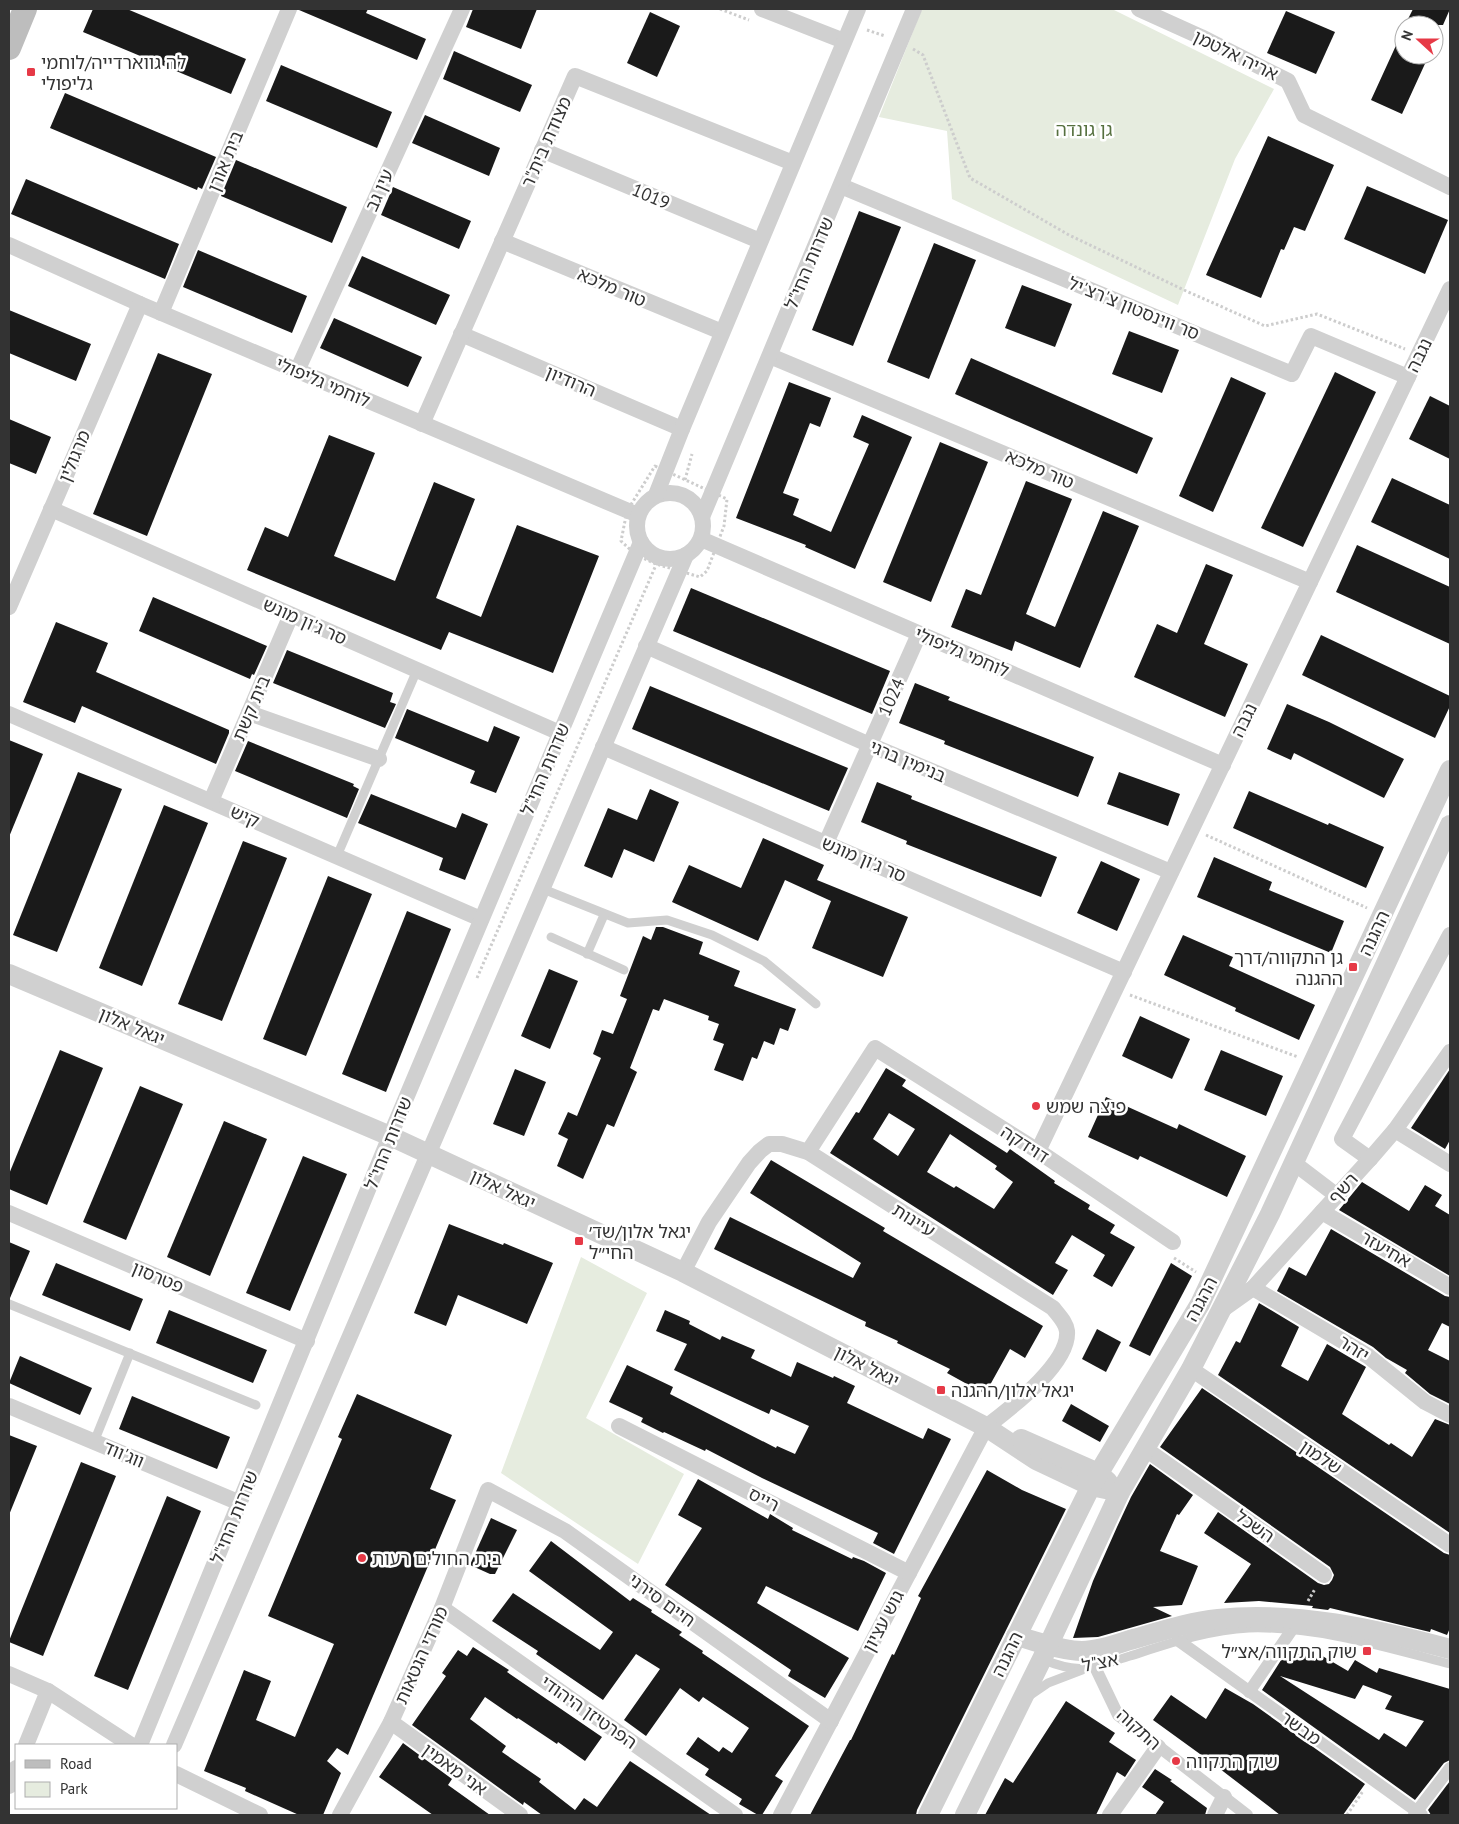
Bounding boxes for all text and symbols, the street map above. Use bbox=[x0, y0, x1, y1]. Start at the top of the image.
north arrow bbox=[1394, 15, 1444, 65]
street label: אריה אלטמן bbox=[1190, 25, 1282, 85]
text: N bbox=[1397, 28, 1417, 43]
place label: לה גווארדייה/לוחמי גליפולי bbox=[41, 51, 186, 95]
marker: לה גווארדייה/לוחמי גליפולי bbox=[25, 66, 37, 78]
street label: מצודת בית"ר bbox=[516, 93, 576, 191]
park label: גן גונדה bbox=[1055, 118, 1113, 141]
street label: בית אורן bbox=[202, 127, 248, 195]
street label: עין גב bbox=[360, 165, 398, 215]
street label: 1019 bbox=[628, 178, 674, 214]
street label: שדרות החי"ל bbox=[779, 213, 839, 313]
street label: טור מלכא bbox=[574, 262, 650, 312]
street label: סר ווינסטון צ'רצ'יל bbox=[1065, 271, 1203, 345]
street label: נגבה bbox=[1401, 334, 1437, 376]
street label: לוחמי גליפולי bbox=[272, 352, 374, 412]
street label: הרודיון bbox=[542, 360, 600, 402]
street label: מרגולין bbox=[53, 427, 95, 485]
street label: טור מלכא bbox=[1002, 444, 1078, 494]
street label: סר ג'ון מונש bbox=[259, 592, 351, 650]
street label: לוחמי גליפולי bbox=[911, 622, 1013, 682]
street label: בית קשת bbox=[227, 672, 275, 744]
street label: 1024 bbox=[873, 674, 910, 720]
street label: נגבה bbox=[1226, 699, 1262, 741]
street label: שדרות החי"ל bbox=[515, 719, 575, 819]
street label: בנימין ברגי bbox=[866, 735, 950, 787]
street label: קיש bbox=[227, 799, 263, 833]
street label: סר ג'ון מונש bbox=[818, 831, 910, 887]
street label: ההגנה bbox=[1354, 907, 1394, 959]
place label: גן התקווה/דרך ההגנה bbox=[1234, 946, 1343, 990]
marker: גן התקווה/דרך ההגנה bbox=[1347, 961, 1359, 973]
street label: יגאל אלון bbox=[96, 1002, 168, 1050]
street label: שדרות החי"ל bbox=[359, 1093, 417, 1193]
place label: פיצה שמש bbox=[1046, 1095, 1126, 1118]
marker: פיצה שמש bbox=[1030, 1100, 1042, 1112]
street label: דוידקה bbox=[997, 1120, 1054, 1168]
street label: יגאל אלון bbox=[467, 1164, 539, 1214]
street label: רשף bbox=[1323, 1168, 1363, 1208]
street label: עיינות bbox=[888, 1198, 940, 1242]
place label: יגאל אלון/שד׳ החי״ל bbox=[589, 1220, 691, 1264]
street label: אחיעזר bbox=[1357, 1225, 1415, 1273]
marker: יגאל אלון/שד׳ החי״ל bbox=[573, 1235, 585, 1247]
street label: פטרסון bbox=[129, 1256, 187, 1298]
street label: ההגנה bbox=[1180, 1273, 1222, 1325]
street label: יזהר bbox=[1334, 1330, 1374, 1366]
street label: יגאל אלון bbox=[831, 1340, 903, 1392]
place label: יגאל אלון/ההגנה bbox=[951, 1379, 1074, 1402]
marker: יגאל אלון/ההגנה bbox=[935, 1384, 947, 1396]
street label: ווג'ווד bbox=[100, 1435, 148, 1473]
street label: שלמון bbox=[1296, 1435, 1346, 1479]
street label: שדרות החי"ל bbox=[205, 1467, 263, 1567]
street label: רייס bbox=[745, 1482, 783, 1516]
street label: השכל bbox=[1231, 1504, 1279, 1548]
place label: בית החולים רעות bbox=[372, 1547, 502, 1570]
marker: בית החולים רעות bbox=[356, 1552, 368, 1564]
street label: חיים סירני bbox=[624, 1568, 700, 1632]
street label: גוש עציון bbox=[857, 1586, 909, 1656]
street label: מורדי הגטאות bbox=[389, 1602, 453, 1707]
street label: ההגנה bbox=[986, 1628, 1028, 1680]
place label: שוק התקווה/אצ״ל bbox=[1222, 1640, 1357, 1663]
marker: שוק התקווה/אצ״ל bbox=[1361, 1645, 1373, 1657]
street label: אצ"ל bbox=[1080, 1647, 1120, 1677]
street label: הפרטיזן היהודי bbox=[536, 1670, 642, 1754]
street label: התקוה bbox=[1112, 1703, 1166, 1755]
street label: מבשר bbox=[1276, 1706, 1326, 1750]
street label: אני מאמין bbox=[418, 1738, 492, 1800]
legend bbox=[15, 1744, 178, 1809]
place label: שוק התקווה bbox=[1186, 1750, 1278, 1773]
text: Road bbox=[60, 1754, 92, 1773]
marker: שוק התקווה bbox=[1170, 1755, 1182, 1767]
text: Park bbox=[60, 1779, 88, 1798]

